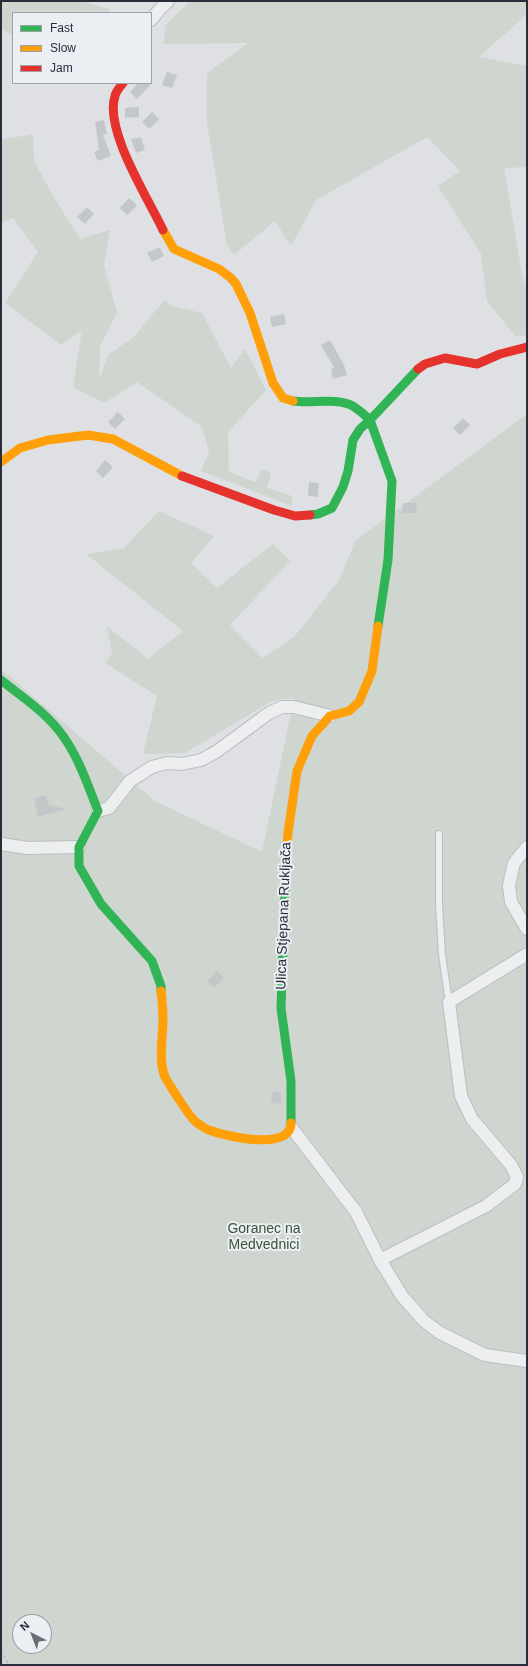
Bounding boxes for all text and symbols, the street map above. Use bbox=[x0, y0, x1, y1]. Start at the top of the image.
legend bbox=[12, 12, 152, 84]
text: Fast bbox=[50, 21, 73, 35]
text: Slow bbox=[50, 41, 76, 55]
text: Jam bbox=[50, 61, 73, 75]
street label: Ulica Stjepana Rukljača bbox=[273, 842, 295, 990]
park label: Goranec na Medvednici bbox=[227, 1221, 301, 1254]
north arrow bbox=[12, 1614, 52, 1654]
text: N bbox=[18, 1619, 32, 1633]

